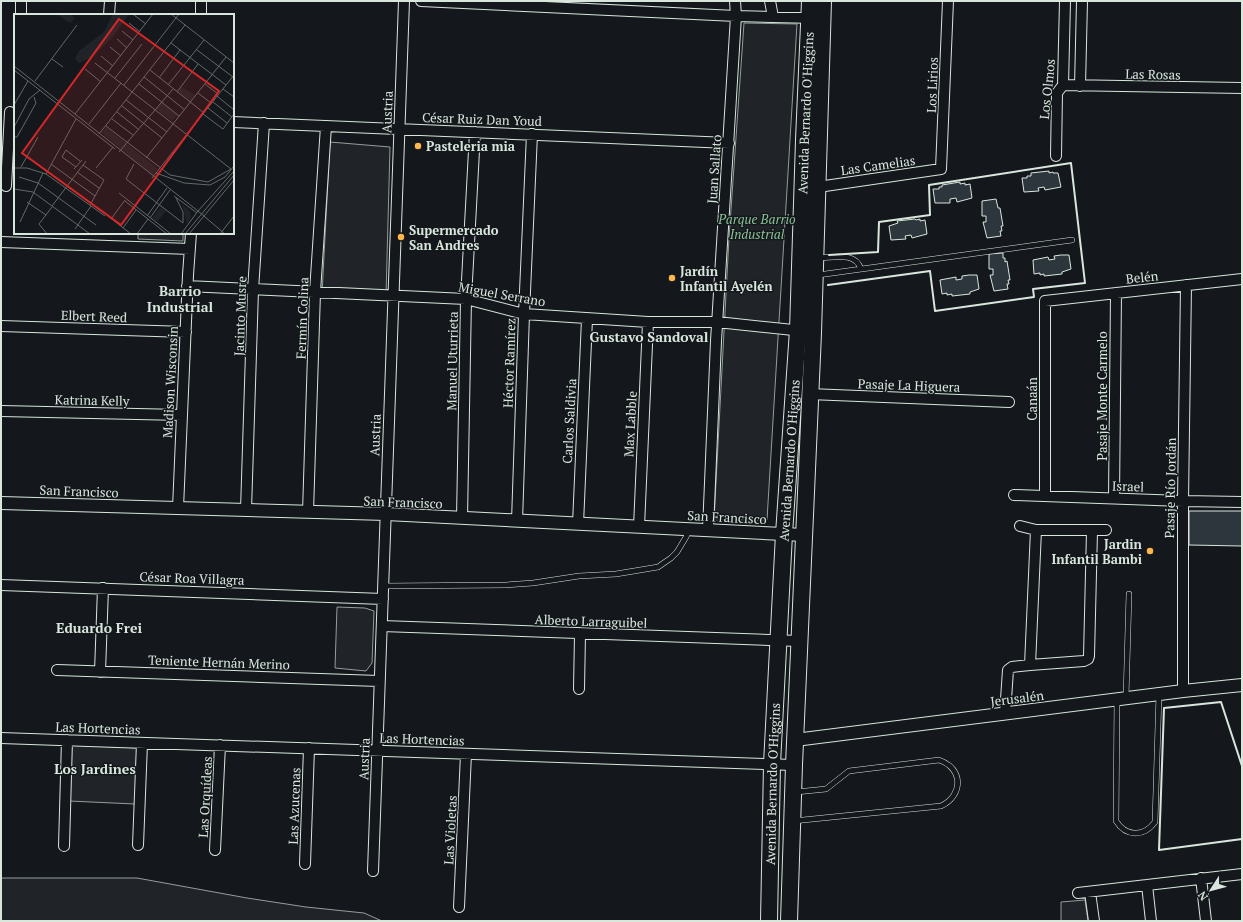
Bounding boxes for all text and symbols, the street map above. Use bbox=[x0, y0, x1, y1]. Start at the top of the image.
inset map bbox=[14, 14, 234, 234]
street label: Avenida Bernardo O'Higgins bbox=[793, 31, 818, 194]
street label: Los Lirios bbox=[922, 57, 942, 113]
street label: Los Olmos bbox=[1035, 58, 1059, 120]
street label: Las Rosas bbox=[1125, 65, 1181, 83]
street label: Austria bbox=[377, 90, 397, 133]
street label: César Ruiz Dan Youd bbox=[422, 108, 542, 130]
street label: Juan Sallato bbox=[703, 134, 725, 204]
place label: Pasteleria mia bbox=[426, 137, 516, 155]
marker: Pasteleria mia bbox=[413, 141, 423, 151]
street label: Las Camelias bbox=[840, 151, 916, 179]
park label: Parque Barrio Industrial bbox=[717, 210, 796, 243]
place label: Supermercado San Andres bbox=[409, 221, 499, 254]
marker: Supermercado San Andres bbox=[396, 232, 406, 242]
place label: Jardín Infantil Ayelén bbox=[680, 262, 773, 295]
street label: Belén bbox=[1125, 266, 1159, 288]
marker: Jardín Infantil Ayelén bbox=[667, 273, 677, 283]
street label: Jacinto Musre bbox=[230, 276, 250, 356]
street label: Fermín Colina bbox=[292, 276, 312, 359]
street label: Miguel Serrano bbox=[457, 277, 547, 311]
district label: Barrio Industrial bbox=[147, 281, 214, 316]
street label: Elbert Reed bbox=[61, 306, 127, 326]
street label: Manuel Uturrieta bbox=[442, 311, 462, 411]
street label: Héctor Ramírez bbox=[498, 318, 520, 408]
street label: Madison Wisconsin bbox=[158, 325, 182, 439]
district label: Gustavo Sandoval bbox=[590, 327, 709, 346]
street label: Pasaje Monte Carmelo bbox=[1093, 331, 1111, 461]
street label: Pasaje La Higuera bbox=[857, 374, 961, 396]
street label: Carlos Saldivia bbox=[558, 377, 580, 464]
street label: Canaán bbox=[1023, 377, 1041, 421]
street label: Avenida Bernardo O'Higgins bbox=[775, 379, 804, 542]
street label: Katrina Kelly bbox=[54, 390, 130, 410]
street label: Max Labble bbox=[619, 391, 641, 457]
street label: Austria bbox=[365, 413, 385, 456]
street label: Pasaje Río Jordán bbox=[1160, 437, 1180, 538]
street label: Israel bbox=[1112, 476, 1144, 496]
street label: San Francisco bbox=[39, 481, 119, 501]
street label: San Francisco bbox=[363, 492, 443, 512]
street label: San Francisco bbox=[687, 506, 767, 528]
place label: Jardin Infantil Bambi bbox=[1051, 535, 1143, 568]
marker: Jardin Infantil Bambi bbox=[1145, 546, 1155, 556]
street label: César Roa Villagra bbox=[139, 567, 245, 589]
street label: Alberto Larraguibel bbox=[534, 610, 648, 632]
district label: Eduardo Frei bbox=[56, 618, 142, 637]
street label: Teniente Hernán Merino bbox=[148, 651, 290, 673]
street label: Jerusalén bbox=[989, 686, 1045, 710]
street label: Avenida Bernardo O'Higgins bbox=[761, 702, 784, 865]
street label: Las Hortencias bbox=[55, 718, 141, 738]
street label: Las Hortencias bbox=[379, 729, 465, 749]
street label: Austria bbox=[354, 737, 374, 780]
street label: Las Orquídeas bbox=[194, 756, 216, 838]
district label: Los Jardines bbox=[54, 759, 136, 778]
street label: Las Azucenas bbox=[284, 767, 304, 845]
street label: Las Violetas bbox=[439, 795, 461, 865]
north arrow bbox=[1191, 870, 1231, 910]
text: N bbox=[1194, 888, 1211, 903]

